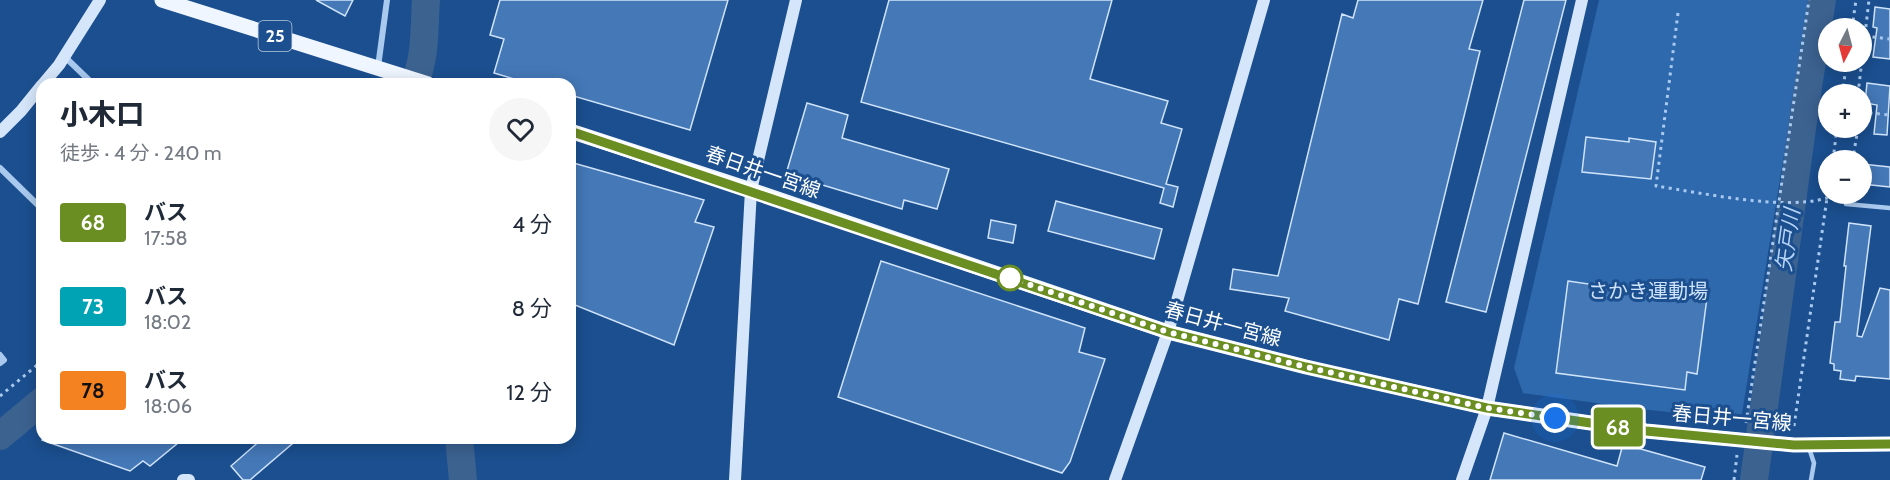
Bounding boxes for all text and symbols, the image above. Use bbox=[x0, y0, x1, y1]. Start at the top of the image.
north arrow bbox=[1818, 18, 1872, 72]
map controls bbox=[1818, 18, 1872, 204]
road number: 25 bbox=[258, 21, 292, 51]
button: + bbox=[1818, 84, 1872, 138]
text: 小木口 bbox=[60, 97, 144, 131]
button: heart bbox=[489, 98, 552, 161]
text: 徒歩 · 4 分 · 240 m bbox=[60, 141, 222, 165]
street label: 春日井一宮線 bbox=[702, 141, 824, 203]
button: − bbox=[1818, 150, 1872, 204]
text: バス bbox=[144, 199, 188, 226]
water label: 矢戸川 bbox=[1771, 205, 1805, 273]
text: 68 bbox=[81, 210, 105, 235]
text: 4 分 bbox=[512, 211, 552, 238]
text: 17:58 bbox=[144, 226, 188, 250]
unlabelled marker bbox=[997, 265, 1023, 291]
park label: さかき運動場 bbox=[1588, 279, 1708, 303]
text: バス bbox=[144, 283, 188, 310]
text: 73 bbox=[82, 294, 104, 319]
text: 8 分 bbox=[512, 295, 552, 322]
street label: 春日井一宮線 bbox=[1162, 297, 1284, 351]
text: 18:02 bbox=[144, 310, 191, 334]
text: バス bbox=[144, 367, 188, 394]
text: 78 bbox=[81, 378, 105, 403]
text: 12 分 bbox=[506, 379, 552, 406]
text: 18:06 bbox=[144, 394, 192, 418]
street label: 春日井一宮線 bbox=[1671, 401, 1793, 435]
your location bbox=[1540, 403, 1570, 433]
line badge: 68 bbox=[1591, 408, 1645, 446]
text: 68 bbox=[1606, 415, 1630, 440]

